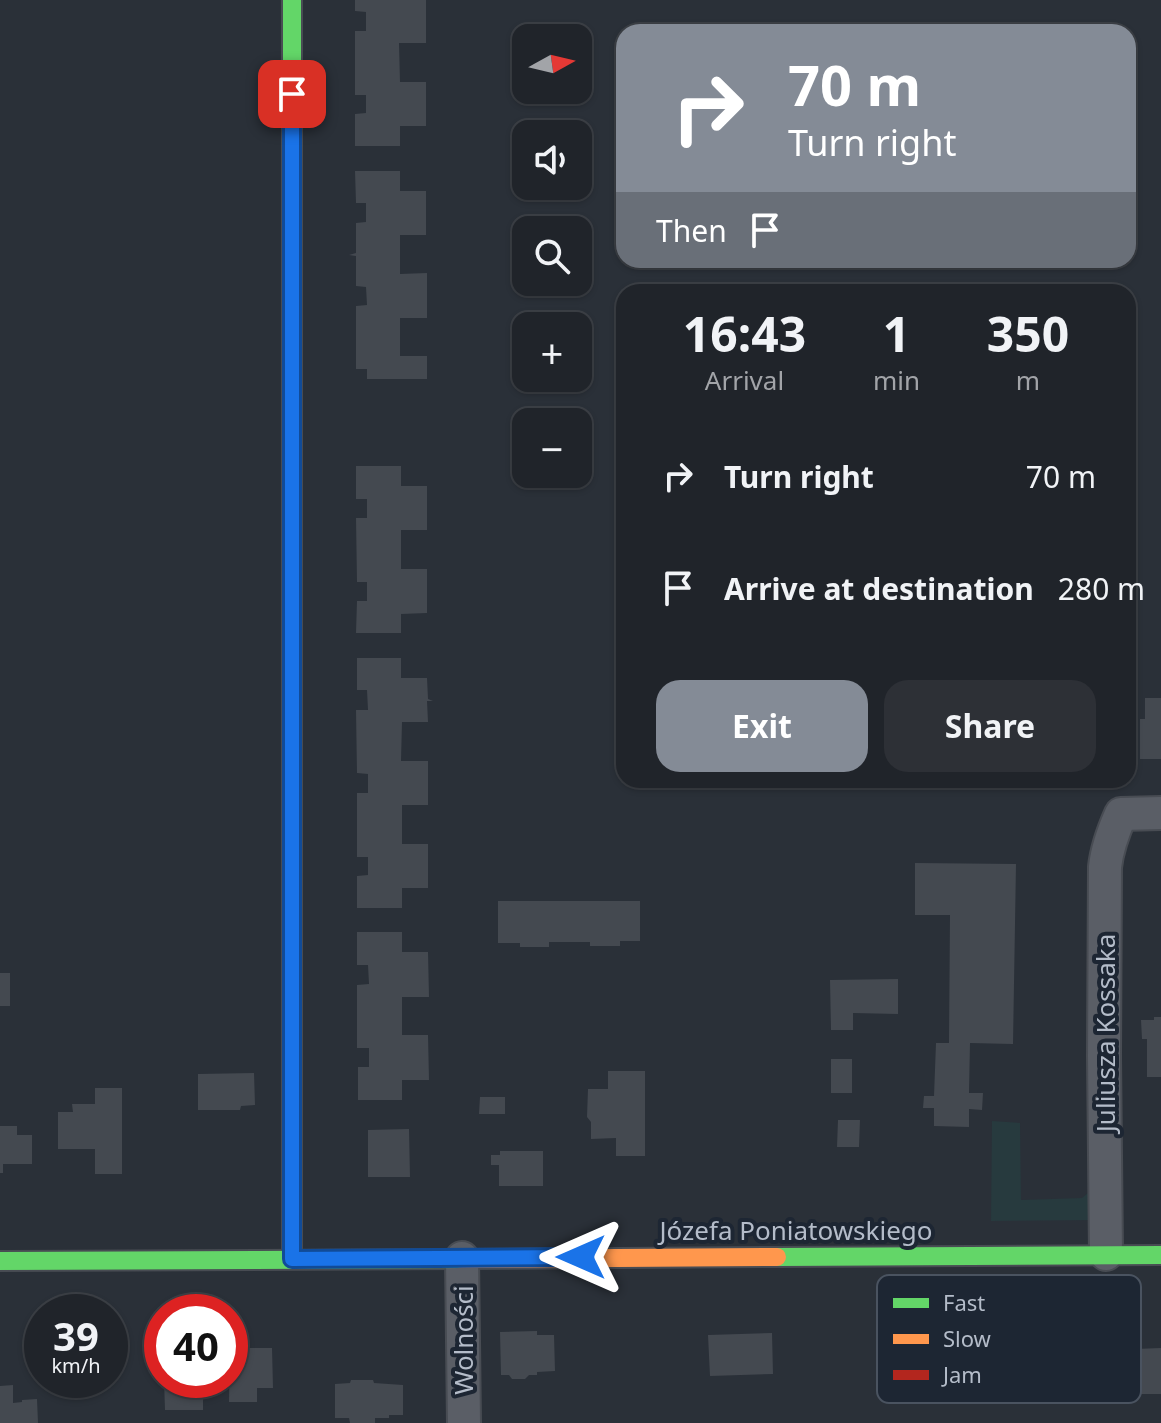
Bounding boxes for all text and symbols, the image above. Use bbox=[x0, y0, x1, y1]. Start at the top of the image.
north arrow bbox=[512, 24, 592, 104]
map controls bbox=[512, 24, 592, 488]
text: 70 m bbox=[788, 46, 921, 122]
icon: right bbox=[656, 56, 760, 160]
pin bbox=[258, 60, 326, 128]
icon: arrive bbox=[270, 72, 314, 116]
text: Turn right bbox=[788, 118, 956, 167]
button: sound bbox=[512, 120, 592, 200]
icon: arrive bbox=[743, 208, 787, 252]
text: Then bbox=[656, 210, 727, 251]
button: search bbox=[512, 216, 592, 296]
text: 16:43 bbox=[683, 301, 806, 366]
text: 1 bbox=[883, 301, 910, 366]
text: 350 bbox=[987, 301, 1069, 366]
button: + bbox=[512, 312, 592, 392]
text: Arrival bbox=[705, 362, 784, 398]
text: min bbox=[873, 362, 920, 398]
text: m bbox=[1016, 362, 1040, 398]
button: − bbox=[512, 408, 592, 488]
icon: right bbox=[656, 454, 700, 498]
text: Turn right bbox=[724, 456, 874, 497]
text: 70 m bbox=[1026, 456, 1096, 497]
icon: arrive bbox=[656, 566, 700, 610]
text: Arrive at destination bbox=[724, 568, 1034, 609]
text: 280 m bbox=[1058, 568, 1145, 609]
button: Exit bbox=[656, 680, 868, 772]
button: Share bbox=[884, 680, 1096, 772]
street label: Juliusza Kossaka bbox=[1087, 934, 1123, 1135]
street label: Józefa Poniatowskiego bbox=[656, 1212, 933, 1248]
position arrow bbox=[539, 1215, 623, 1299]
legend bbox=[877, 1275, 1141, 1403]
street label: Wolności bbox=[445, 1285, 481, 1395]
text: Fast bbox=[943, 1287, 985, 1317]
speed limit sign: 40 bbox=[144, 1294, 248, 1398]
text: 39 bbox=[53, 1308, 99, 1363]
text: Slow bbox=[943, 1323, 992, 1353]
text: km/h bbox=[51, 1352, 101, 1379]
text: Jam bbox=[941, 1359, 982, 1389]

